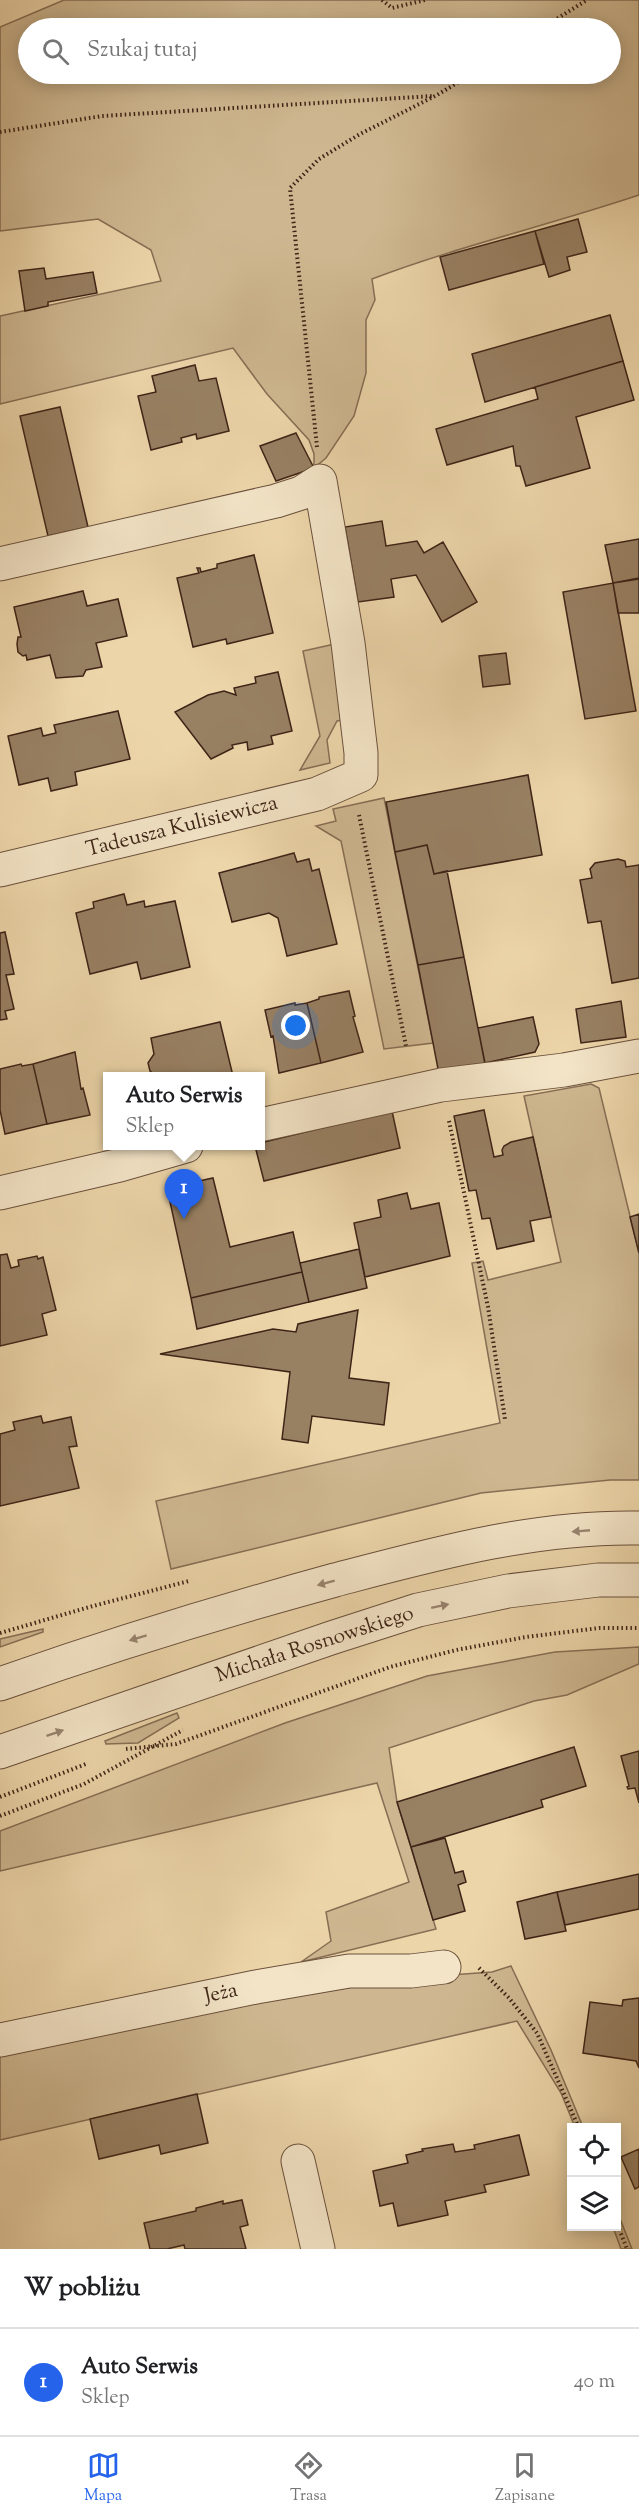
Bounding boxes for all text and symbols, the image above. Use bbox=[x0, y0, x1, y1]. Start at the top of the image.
search box bbox=[18, 18, 621, 84]
icon: search bbox=[39, 35, 72, 68]
text: Szukaj tutaj bbox=[87, 35, 198, 67]
street label: Tadeusza Kulisiewicza bbox=[83, 789, 281, 865]
your location bbox=[281, 1011, 310, 1040]
popup bbox=[103, 1072, 265, 1150]
text: Auto Serwis bbox=[126, 1081, 243, 1113]
text: Sklep bbox=[126, 1113, 174, 1142]
pin: 1 bbox=[164, 1170, 204, 1219]
one-way arrow bbox=[571, 1526, 590, 1536]
one-way arrow bbox=[316, 1579, 334, 1588]
street label: Michała Rosnowskiego bbox=[212, 1599, 418, 1691]
one-way arrow bbox=[430, 1600, 449, 1610]
one-way arrow bbox=[129, 1633, 147, 1643]
one-way arrow bbox=[46, 1728, 64, 1737]
street label: Jeża bbox=[201, 1976, 241, 2012]
map controls bbox=[567, 2123, 621, 2231]
button: locate bbox=[567, 2123, 621, 2177]
button: layers bbox=[567, 2177, 621, 2231]
text: W pobliżu bbox=[24, 2270, 140, 2307]
text: Auto Serwis bbox=[81, 2352, 198, 2384]
text: 1 bbox=[40, 2368, 47, 2397]
text: 40 m bbox=[574, 2368, 615, 2397]
text: Sklep bbox=[81, 2384, 130, 2413]
tab: Mapa bbox=[84, 2449, 122, 2508]
tab: Trasa bbox=[290, 2449, 327, 2508]
tab: Zapisane bbox=[495, 2449, 555, 2508]

